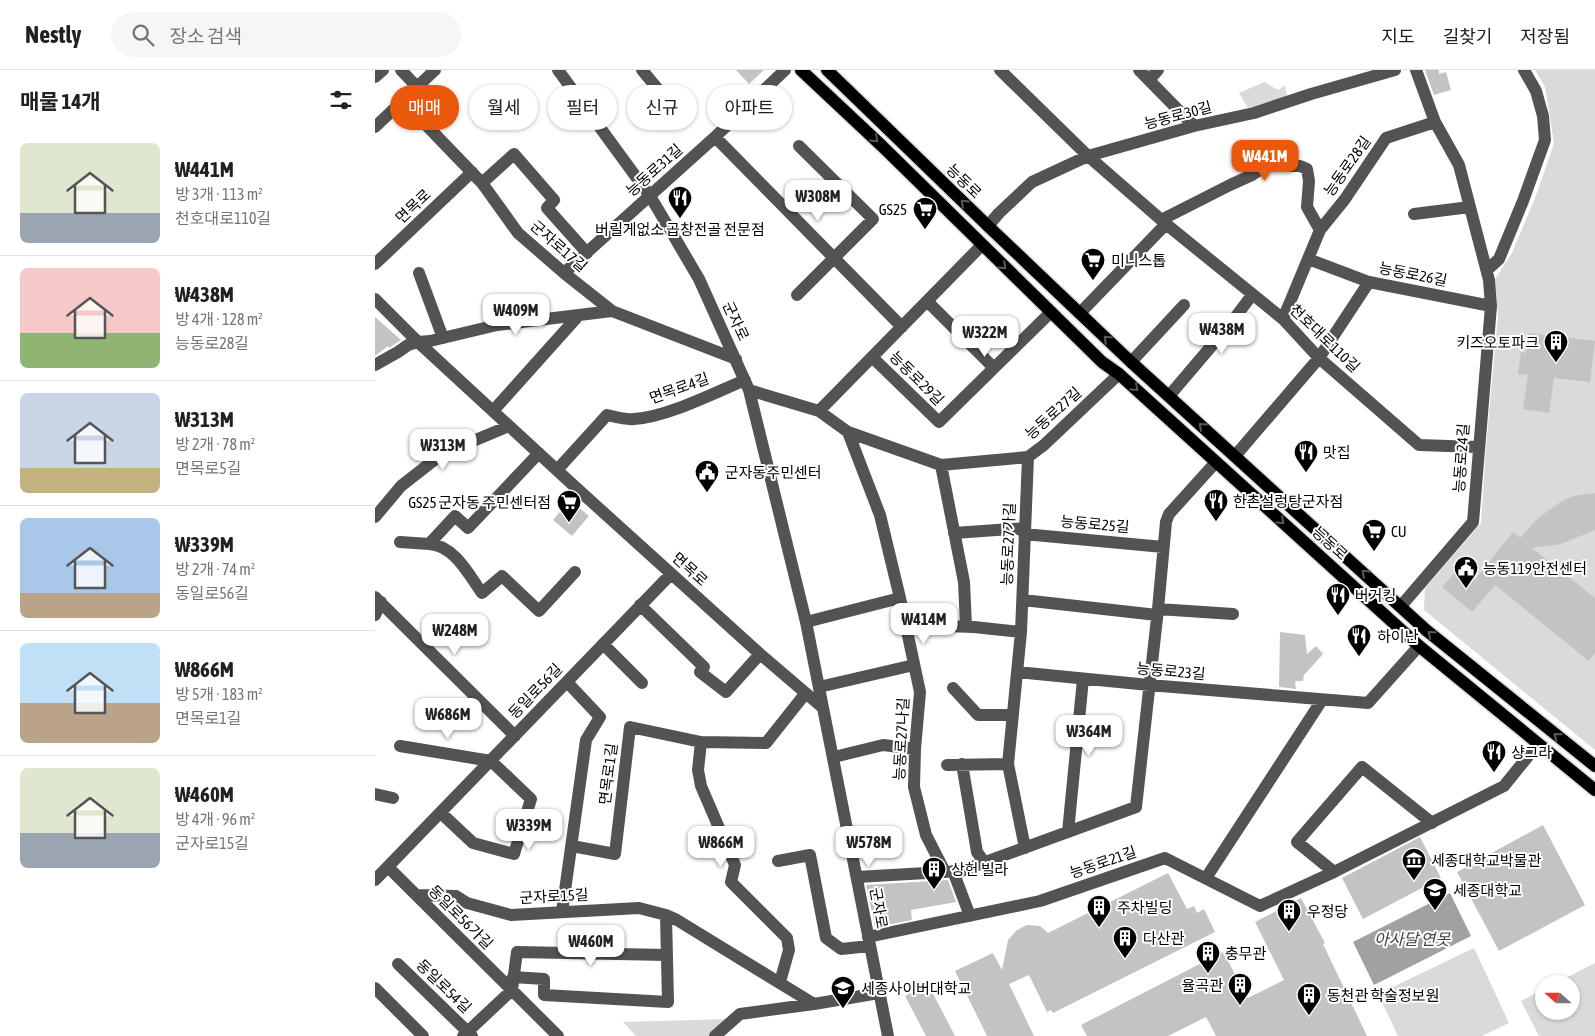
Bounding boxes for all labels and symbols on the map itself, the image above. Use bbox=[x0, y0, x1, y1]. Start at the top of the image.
street label: 능동로30길 bbox=[1142, 98, 1214, 132]
one-way arrow bbox=[870, 133, 879, 142]
street label: 능동로28길 bbox=[1320, 133, 1374, 199]
street label: 능동로31길 bbox=[623, 140, 685, 200]
pin: ₩441M bbox=[1230, 140, 1300, 182]
street label: 능동로 bbox=[943, 161, 985, 201]
pin: ₩308M bbox=[783, 180, 853, 222]
restaurant icon: 버릴게없소 곱창전골 전문점 bbox=[667, 185, 693, 219]
street label: 면목로 bbox=[392, 186, 434, 226]
supermarket icon: GS25 bbox=[912, 196, 938, 230]
one-way arrow bbox=[961, 200, 970, 209]
place label: GS25 bbox=[879, 201, 907, 218]
street label: 군자로17길 bbox=[527, 217, 591, 275]
place label: 버릴게없소 곱창전골 전문점 bbox=[595, 221, 765, 238]
supermarket icon: 미니스톱 bbox=[1080, 247, 1106, 281]
place label: 미니스톱 bbox=[1111, 252, 1166, 269]
street label: 능동로26길 bbox=[1377, 259, 1449, 289]
one-way arrow bbox=[997, 260, 1006, 269]
pin: ₩409M bbox=[481, 294, 551, 336]
street label: 군자로 bbox=[720, 299, 752, 343]
street label: 천호대로110길 bbox=[1287, 301, 1363, 375]
pin: ₩438M bbox=[1187, 312, 1257, 355]
pin: ₩322M bbox=[950, 316, 1020, 358]
building icon: 키즈오토파크 bbox=[1543, 329, 1569, 363]
place label: 키즈오토파크 bbox=[1456, 334, 1539, 351]
one-way arrow bbox=[1104, 336, 1113, 345]
street label: 능동로29길 bbox=[886, 347, 948, 409]
street label: 면목로4길 bbox=[647, 369, 711, 407]
street label: 능동로27길 bbox=[1022, 383, 1084, 443]
one-way arrow bbox=[1129, 383, 1138, 392]
one-way arrow bbox=[1199, 423, 1208, 432]
street label: 능동로24길 bbox=[1450, 423, 1472, 493]
pin: ₩313M bbox=[408, 428, 478, 471]
restaurant icon: 맛집 bbox=[1293, 439, 1319, 473]
place label: 맛집 bbox=[1323, 444, 1351, 461]
public building icon: 군자동주민센터 bbox=[694, 459, 720, 493]
place label: 군자동주민센터 bbox=[725, 464, 822, 481]
restaurant icon: 한촌설렁탕군자점 bbox=[1203, 488, 1229, 522]
supermarket icon: GS25 군자동 주민센터점 bbox=[556, 489, 582, 523]
place label: 한촌설렁탕군자점 bbox=[1233, 493, 1343, 510]
place label: GS25 군자동 주민센터점 bbox=[408, 494, 551, 511]
street label: 능동로27가길 bbox=[998, 502, 1018, 586]
street label: 능동로25길 bbox=[1060, 513, 1130, 535]
one-way arrow bbox=[1275, 515, 1284, 524]
supermarket icon: CU bbox=[1361, 518, 1387, 552]
street label: 능동로 bbox=[1309, 523, 1351, 563]
place label: CU bbox=[1391, 523, 1407, 540]
street label: 면목로 bbox=[669, 549, 711, 589]
public building icon: 능동119안전센터 bbox=[1453, 555, 1479, 589]
place label: 능동119안전센터 bbox=[1483, 560, 1587, 577]
one-way arrow bbox=[1362, 570, 1371, 579]
restaurant icon: 버거킹 bbox=[1325, 582, 1351, 616]
place label: 버거킹 bbox=[1355, 587, 1396, 604]
pin: ₩414M bbox=[889, 602, 959, 645]
pin: ₩248M bbox=[420, 614, 490, 656]
restaurant icon: 하이난 bbox=[1346, 623, 1372, 657]
place label: 하이난 bbox=[1377, 628, 1419, 645]
one-way arrow bbox=[1427, 630, 1436, 639]
street label: 동일로56길 bbox=[505, 660, 565, 722]
street label: 능동로23길 bbox=[1136, 660, 1206, 682]
street label: 능동로27나길 bbox=[890, 697, 912, 781]
pin: ₩686M bbox=[413, 698, 483, 740]
pin: ₩364M bbox=[1054, 714, 1124, 757]
one-way arrow bbox=[1554, 733, 1563, 741]
restaurant icon: 샹그라 bbox=[1481, 739, 1507, 773]
street label: 면목로1길 bbox=[596, 742, 620, 806]
place label: 샹그라 bbox=[1511, 744, 1553, 761]
pin: ₩339M bbox=[494, 808, 564, 851]
pin: ₩866M bbox=[686, 826, 756, 868]
pin: ₩578M bbox=[834, 826, 904, 868]
street label: 능동로21길 bbox=[1067, 843, 1139, 881]
museum icon: 세종대학교박물관 bbox=[1401, 847, 1427, 881]
place label: 세종대학교박물관 bbox=[1431, 852, 1542, 869]
building icon: 상헌 빌라 bbox=[921, 856, 947, 890]
place label: 상헌 빌라 bbox=[951, 861, 1008, 878]
school or university icon: 세종대학교 bbox=[1422, 877, 1448, 911]
street label: 동일로56가길 bbox=[426, 882, 496, 952]
place label: 세종대학교 bbox=[1453, 882, 1522, 899]
street label: 군자로15길 bbox=[519, 886, 589, 906]
street label: 군자로 bbox=[867, 886, 891, 930]
building icon: 주차빌딩 bbox=[1086, 894, 1112, 928]
building icon: 우정당 bbox=[1276, 898, 1302, 932]
place label: 주차빌딩 bbox=[1117, 899, 1172, 916]
place label: 우정당 bbox=[1307, 903, 1349, 920]
pin: ₩460M bbox=[556, 924, 626, 967]
building icon: 다산관 bbox=[1112, 925, 1138, 959]
place label: 다산관 bbox=[1143, 930, 1185, 947]
water label: 아사달 연못 bbox=[1374, 930, 1451, 948]
building icon: 충무관 bbox=[1195, 940, 1221, 974]
place label: 충무관 bbox=[1225, 945, 1267, 962]
street label: 동일로54길 bbox=[413, 956, 475, 1016]
building icon: 율곡관 bbox=[1227, 972, 1253, 1006]
school or university icon: 세종사이버대학교 bbox=[830, 975, 856, 1009]
north arrow bbox=[1535, 975, 1580, 1020]
place label: 율곡관 bbox=[1182, 977, 1223, 994]
place label: 세종사이버대학교 bbox=[861, 980, 971, 997]
building icon: 동천관 학술정보원 bbox=[1296, 982, 1322, 1016]
place label: 동천관 학술정보원 bbox=[1327, 987, 1439, 1004]

